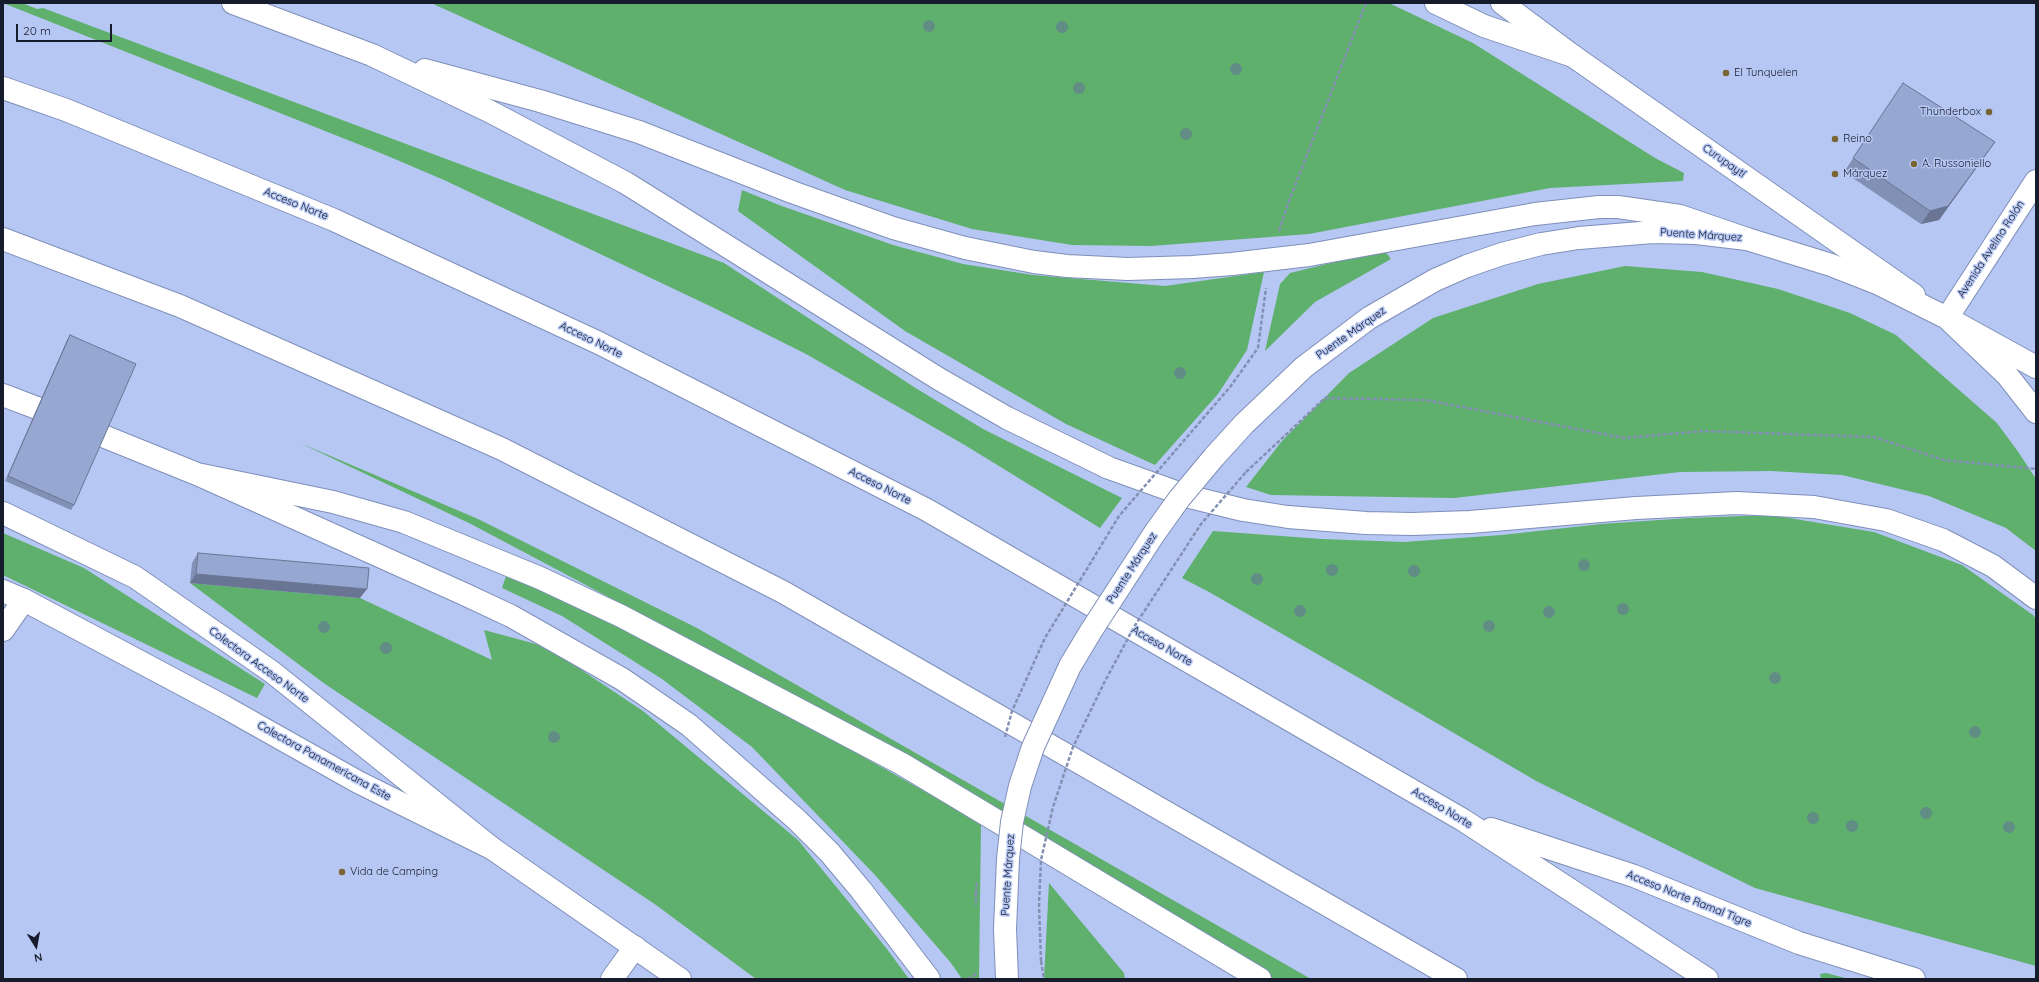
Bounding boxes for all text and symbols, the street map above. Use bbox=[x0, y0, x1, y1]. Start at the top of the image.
scale bar bbox=[18, 16, 114, 42]
text: 20 m bbox=[23, 23, 51, 38]
place label: El Tunquelen bbox=[1734, 66, 1798, 80]
marker: El Tunquelen bbox=[1721, 68, 1731, 78]
place label: Thunderbox bbox=[1920, 105, 1981, 119]
marker: Thunderbox bbox=[1984, 107, 1994, 117]
place label: Reino bbox=[1843, 132, 1872, 146]
marker: Reino bbox=[1830, 134, 1840, 144]
street label: Curupaytí bbox=[1700, 141, 1748, 181]
place label: A. Russoniello bbox=[1922, 157, 1991, 171]
marker: A. Russoniello bbox=[1909, 159, 1919, 169]
place label: Márquez bbox=[1843, 167, 1887, 181]
marker: Márquez bbox=[1830, 169, 1840, 179]
street label: Acceso Norte bbox=[262, 185, 330, 223]
street label: Avenida Avelino Rolón bbox=[1955, 198, 2027, 300]
street label: Puente Márquez bbox=[1659, 226, 1743, 244]
street label: Puente Márquez bbox=[1313, 304, 1389, 362]
street label: Acceso Norte bbox=[557, 319, 625, 361]
street label: Acceso Norte bbox=[847, 465, 913, 507]
street label: Puente Márquez bbox=[1104, 530, 1160, 606]
street label: Acceso Norte bbox=[1129, 623, 1195, 669]
street label: Colectora Acceso Norte bbox=[206, 624, 312, 706]
street label: Colectora Panamericana Este bbox=[255, 719, 393, 803]
street label: Acceso Norte bbox=[1409, 785, 1475, 831]
street label: Puente Márquez bbox=[999, 833, 1017, 917]
place label: Vida de Camping bbox=[350, 865, 438, 879]
marker: Vida de Camping bbox=[337, 867, 347, 877]
street label: Acceso Norte Ramal Tigre bbox=[1625, 868, 1753, 930]
north arrow bbox=[16, 926, 56, 966]
text: N bbox=[33, 950, 44, 965]

